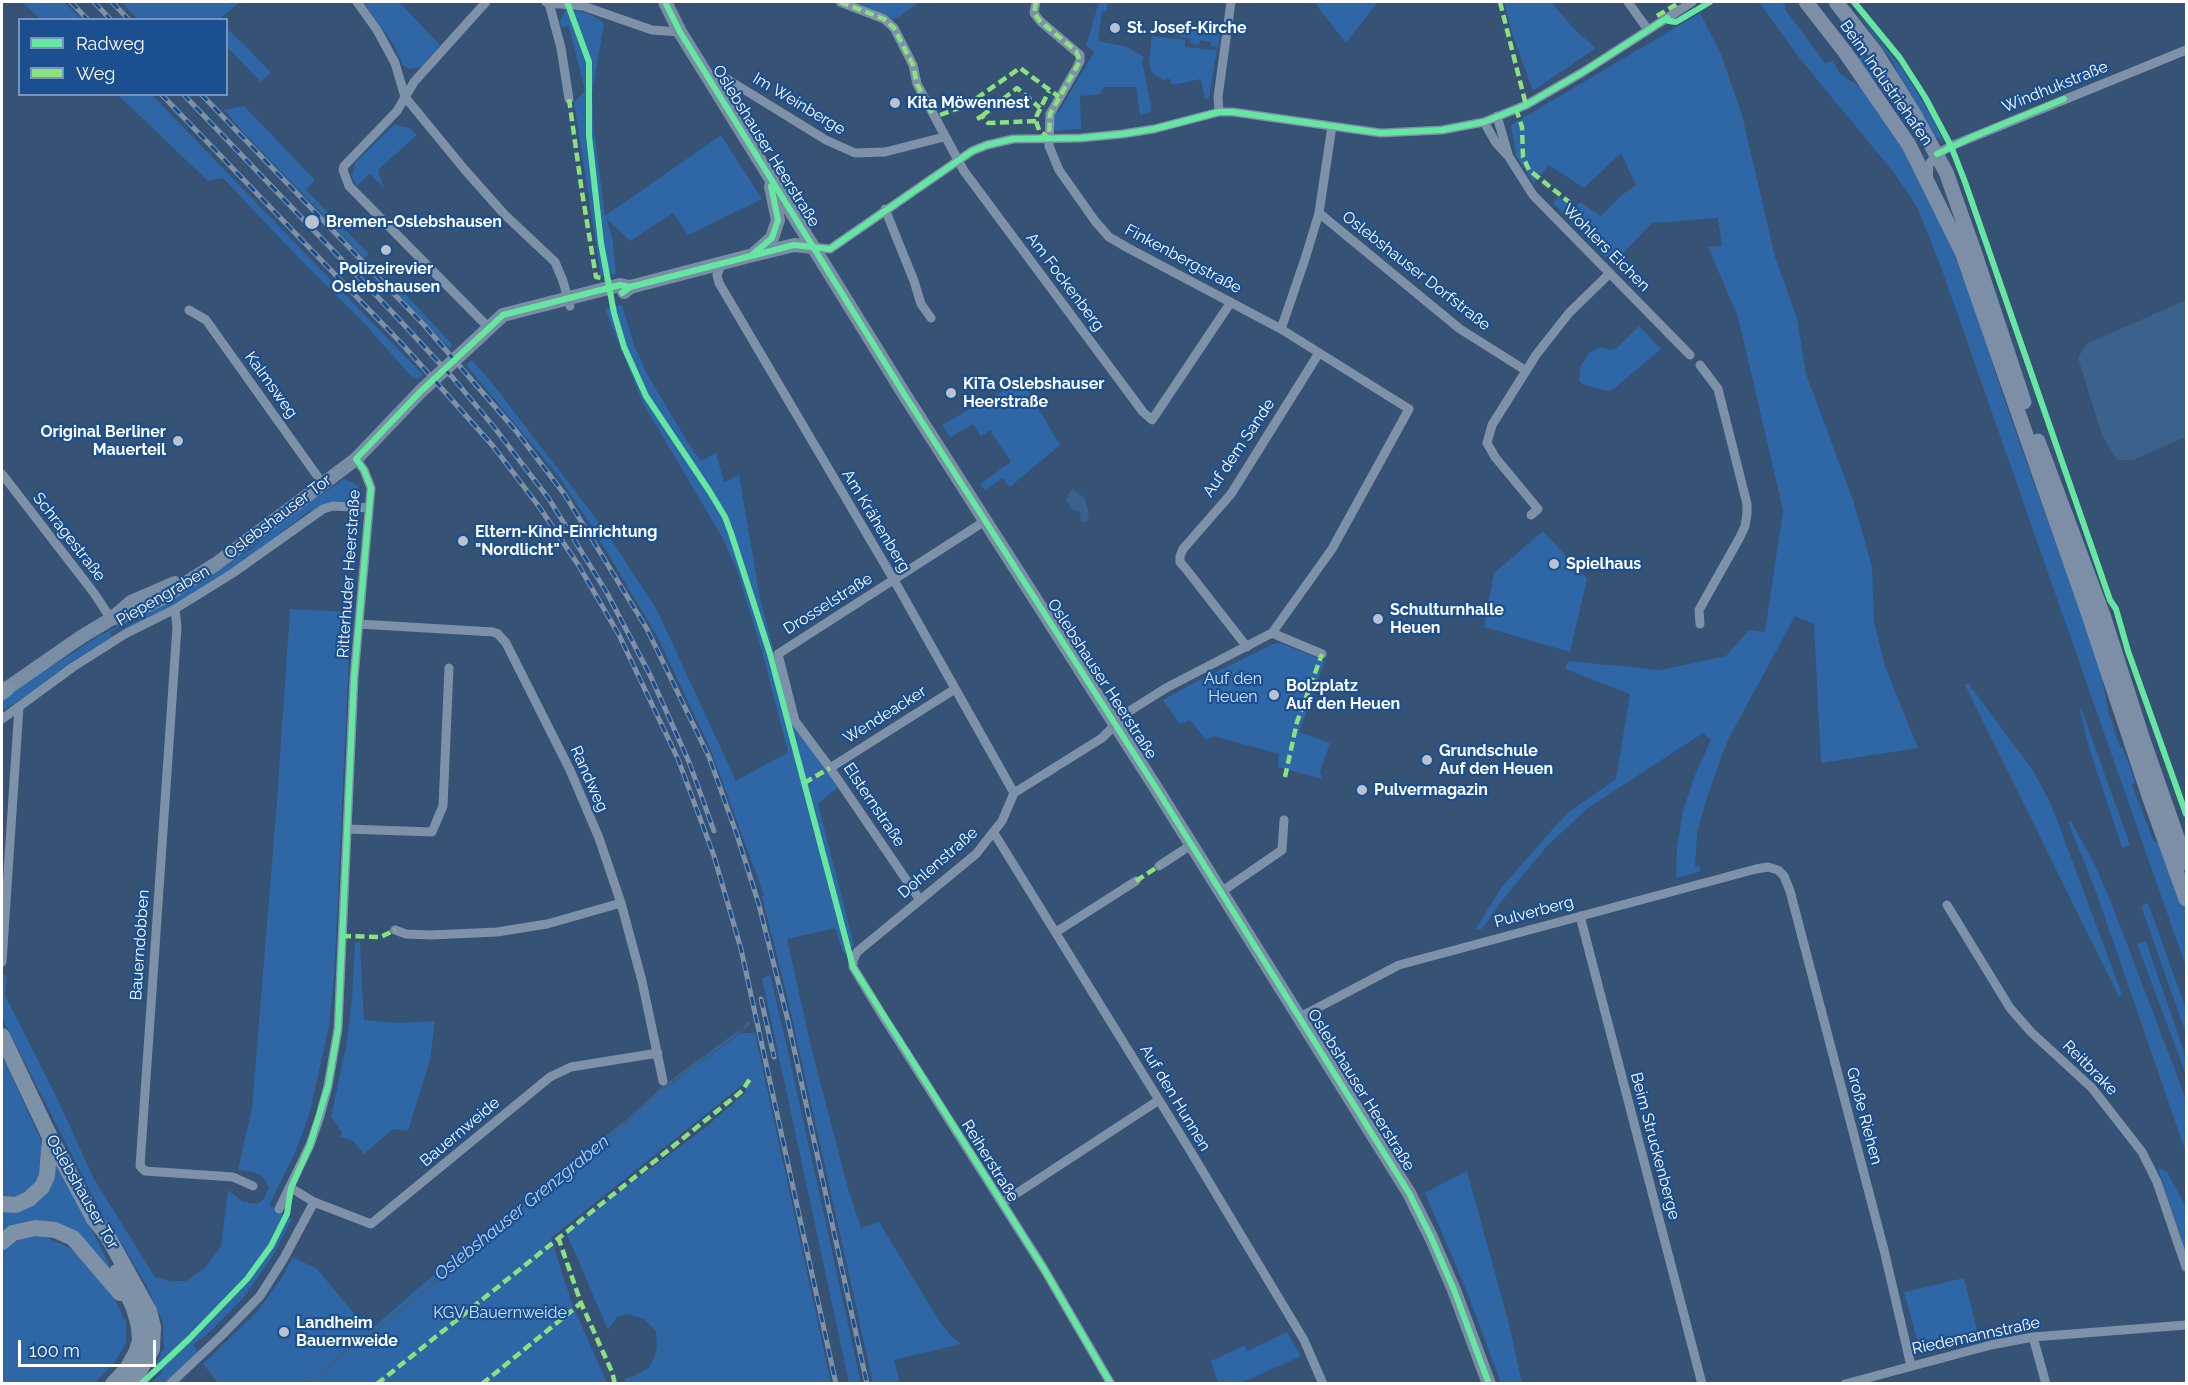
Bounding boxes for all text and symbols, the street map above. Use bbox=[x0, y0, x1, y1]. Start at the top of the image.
street label: Beim Industriehafen bbox=[1836, 17, 1936, 149]
legend bbox=[18, 18, 228, 96]
place label: St. Josef-Kirche bbox=[1127, 18, 1247, 38]
marker: St. Josef-Kirche bbox=[1108, 21, 1122, 35]
text: Radweg bbox=[76, 33, 145, 54]
street label: Windhukstraße bbox=[1999, 57, 2111, 117]
street label: Oslebshauser Heerstraße bbox=[708, 62, 824, 230]
text: Weg bbox=[76, 63, 115, 84]
street label: Im Weinberge bbox=[749, 69, 849, 139]
place label: Kita Möwennest bbox=[907, 93, 1030, 113]
marker: Kita Möwennest bbox=[888, 96, 902, 110]
street label: Wohlers Eichen bbox=[1558, 200, 1654, 296]
street label: Oslebshauser Dorfstraße bbox=[1338, 207, 1494, 335]
place label: Bremen-Oslebshausen bbox=[326, 212, 502, 232]
marker: Bremen-Oslebshausen bbox=[303, 213, 321, 231]
street label: Finkenbergstraße bbox=[1121, 220, 1245, 298]
street label: Am Fockenberg bbox=[1022, 229, 1108, 335]
marker: Polizeirevier Oslebshausen bbox=[379, 243, 393, 257]
place label: Polizeirevier Oslebshausen bbox=[332, 259, 440, 297]
street label: Kalmsweg bbox=[240, 348, 302, 422]
place label: KiTa Oslebshauser Heerstraße bbox=[963, 374, 1104, 412]
marker: KiTa Oslebshauser Heerstraße bbox=[944, 386, 958, 400]
street label: Auf dem Sande bbox=[1199, 395, 1279, 501]
place label: Original Berliner Mauerteil bbox=[40, 422, 166, 460]
marker: Original Berliner Mauerteil bbox=[171, 434, 185, 448]
street label: Am Krähenberg bbox=[838, 466, 914, 576]
street label: Oslebshauser Tor bbox=[221, 471, 335, 563]
street label: Schragestraße bbox=[28, 489, 110, 585]
street label: Ritterhuder Heerstraße bbox=[334, 489, 364, 659]
place label: Eltern-Kind-Einrichtung "Nordlicht" bbox=[475, 522, 657, 560]
marker: Eltern-Kind-Einrichtung "Nordlicht" bbox=[456, 534, 470, 548]
place label: Spielhaus bbox=[1566, 554, 1641, 574]
marker: Spielhaus bbox=[1547, 557, 1561, 571]
street label: Piepengraben bbox=[113, 562, 213, 630]
street label: Drosselstraße bbox=[780, 569, 876, 639]
street label: Oslebshauser Heerstraße bbox=[1043, 595, 1161, 763]
place label: Schulturnhalle Heuen bbox=[1390, 600, 1504, 638]
marker: Schulturnhalle Heuen bbox=[1371, 612, 1385, 626]
park label: Auf den Heuen bbox=[1204, 669, 1262, 707]
place label: Bolzplatz Auf den Heuen bbox=[1286, 676, 1400, 714]
street label: Wendeacker bbox=[840, 682, 930, 748]
marker: Bolzplatz Auf den Heuen bbox=[1267, 688, 1281, 702]
place label: Grundschule Auf den Heuen bbox=[1439, 741, 1553, 779]
street label: Randweg bbox=[566, 743, 612, 815]
marker: Grundschule Auf den Heuen bbox=[1420, 753, 1434, 767]
street label: Elsternstraße bbox=[839, 759, 909, 851]
place label: Pulvermagazin bbox=[1374, 780, 1488, 800]
marker: Pulvermagazin bbox=[1355, 783, 1369, 797]
street label: Dohlenstraße bbox=[894, 823, 982, 903]
street label: Bauerndobben bbox=[127, 889, 153, 1001]
street label: Pulverberg bbox=[1492, 892, 1576, 932]
street label: Oslebshauser Heerstraße bbox=[1303, 1006, 1419, 1174]
street label: Reitbrake bbox=[2058, 1036, 2122, 1100]
street label: Auf den Hunnen bbox=[1136, 1041, 1214, 1155]
street label: Große Riehen bbox=[1842, 1065, 1886, 1167]
street label: Beim Struckenberge bbox=[1626, 1070, 1684, 1222]
street label: Bauernweide bbox=[416, 1093, 504, 1171]
street label: Reiherstraße bbox=[957, 1116, 1023, 1206]
water label: Oslebshauser Grenzgraben bbox=[430, 1131, 614, 1285]
street label: Oslebshauser Tor bbox=[42, 1132, 122, 1252]
park label: KGV Bauernweide bbox=[433, 1303, 567, 1323]
place label: Landheim Bauernweide bbox=[296, 1313, 398, 1351]
street label: Riedemannstraße bbox=[1910, 1313, 2042, 1359]
marker: Landheim Bauernweide bbox=[277, 1325, 291, 1339]
scale bar bbox=[21, 1328, 159, 1366]
text: 100 m bbox=[29, 1340, 80, 1361]

